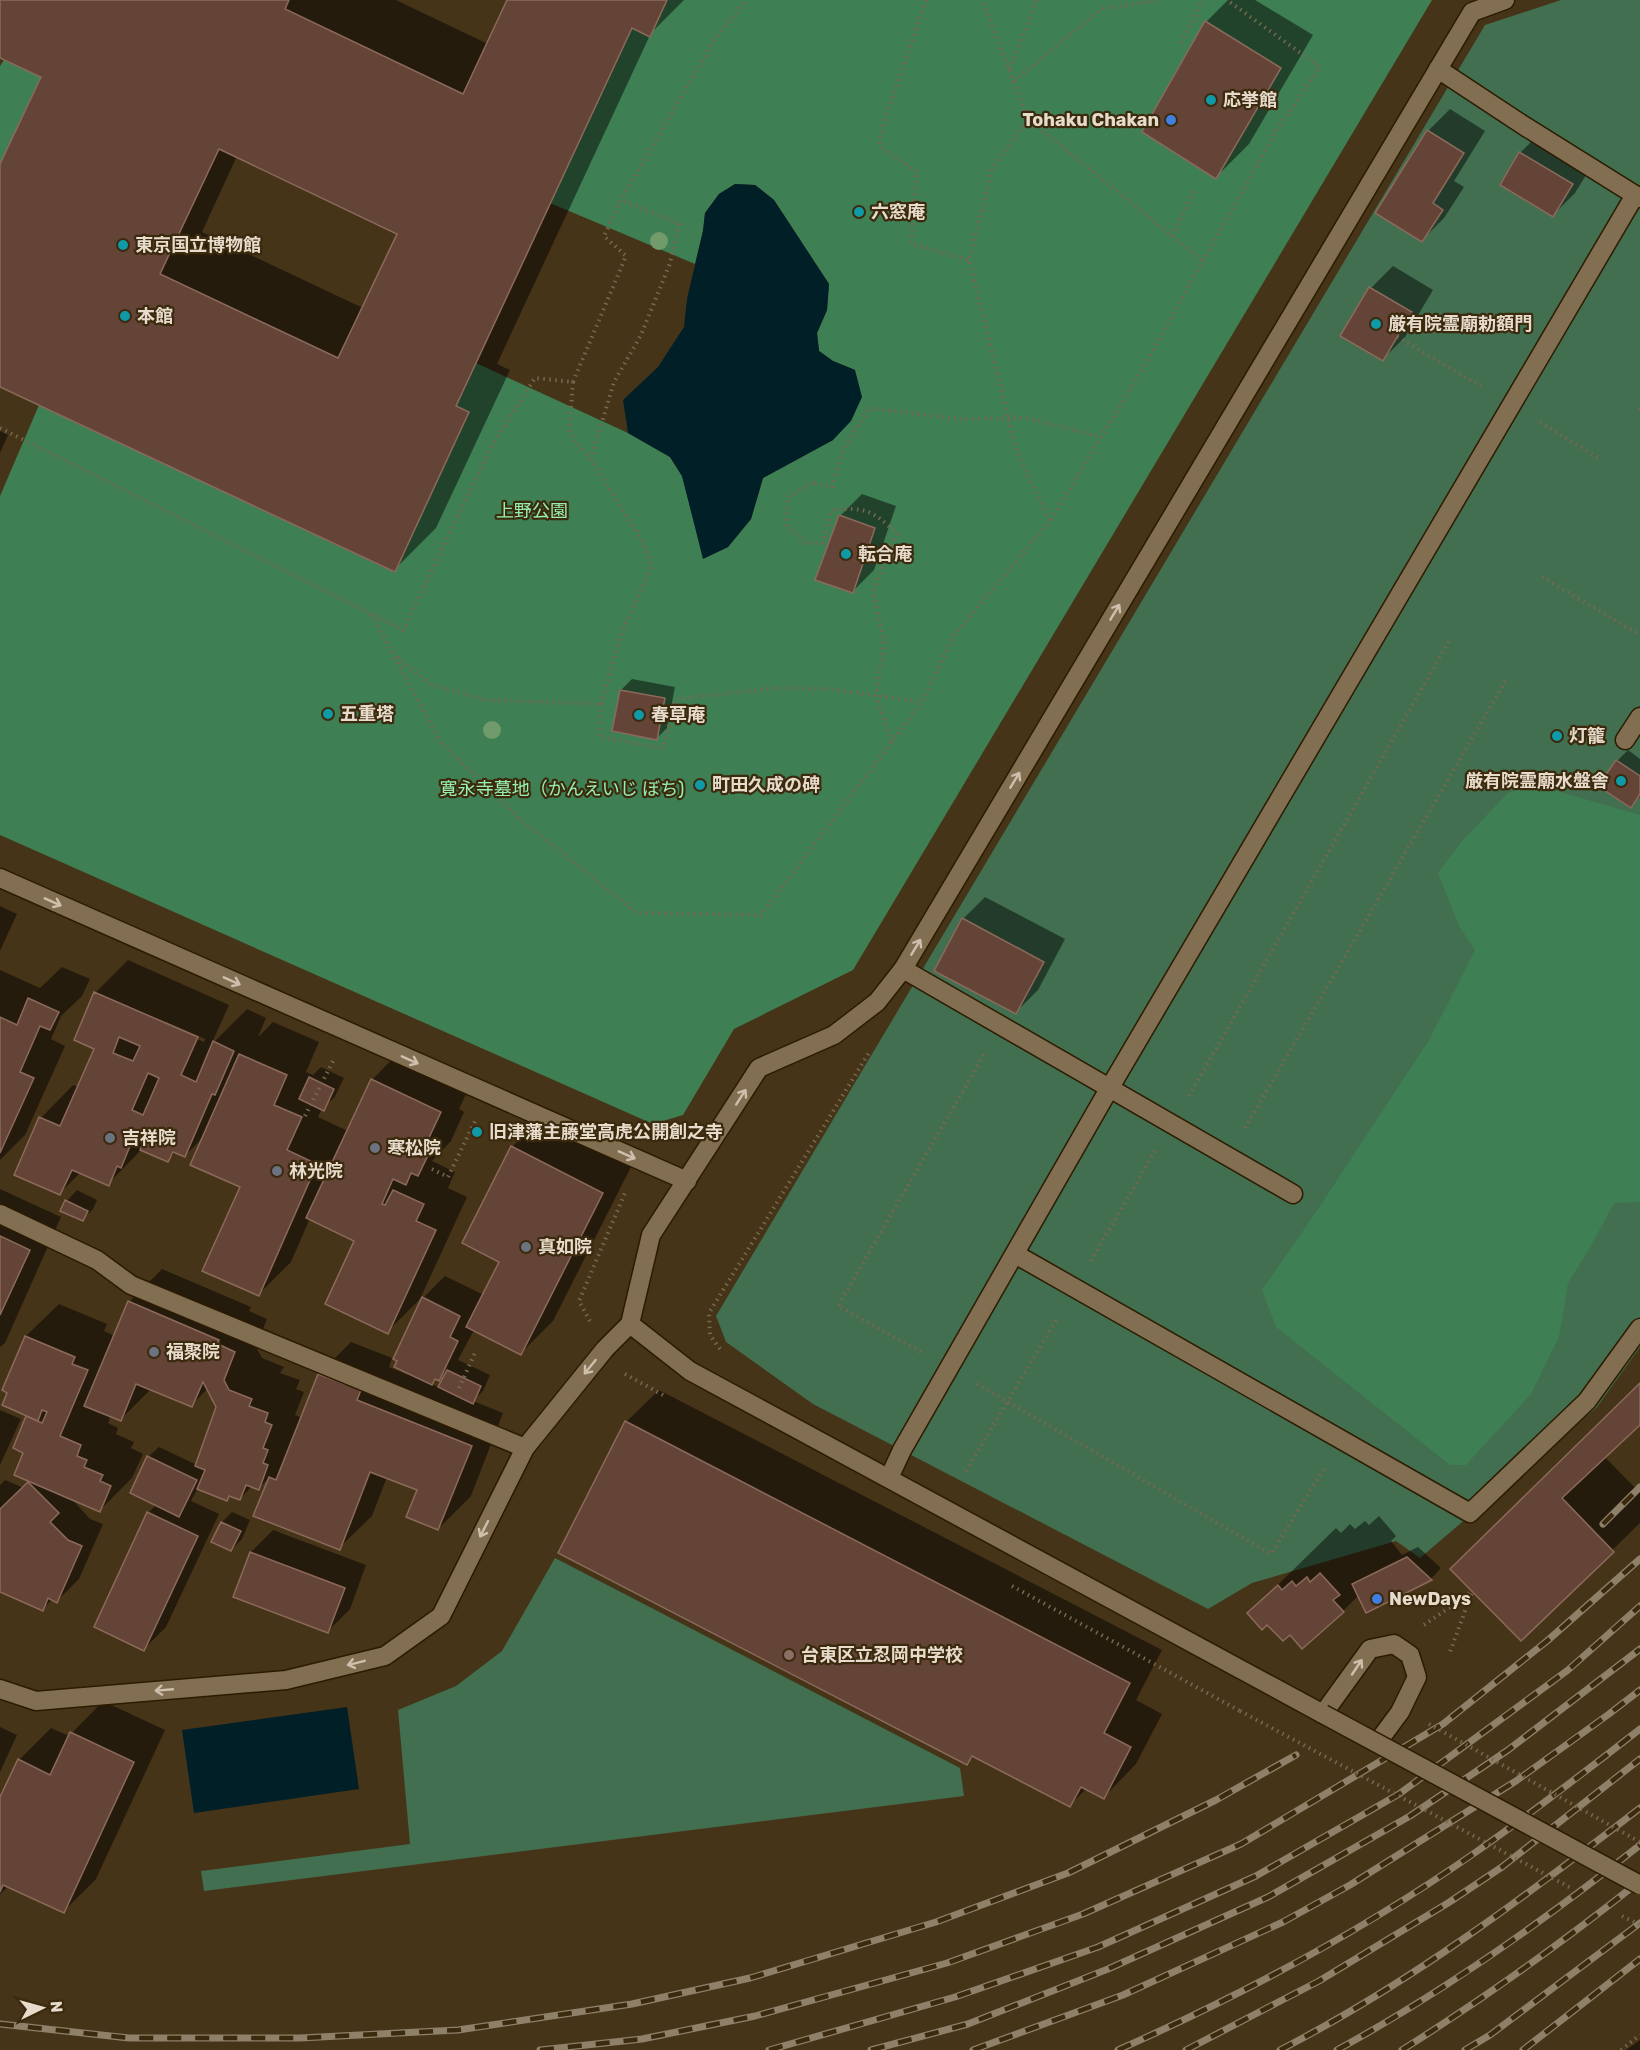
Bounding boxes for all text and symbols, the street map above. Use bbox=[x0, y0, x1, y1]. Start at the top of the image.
place label: 応挙館 bbox=[1223, 89, 1277, 111]
marker: 応挙館 bbox=[1204, 93, 1218, 107]
place label: Tohaku Chakan bbox=[1023, 109, 1159, 131]
marker: Tohaku Chakan bbox=[1164, 113, 1178, 127]
place label: 六窓庵 bbox=[871, 201, 925, 223]
marker: 六窓庵 bbox=[852, 205, 866, 219]
place label: 東京国立博物館 bbox=[135, 234, 261, 256]
marker: 東京国立博物館 bbox=[116, 238, 130, 252]
place label: 本館 bbox=[137, 305, 173, 327]
marker: 本館 bbox=[118, 309, 132, 323]
place label: 厳有院霊廟勅額門 bbox=[1388, 313, 1532, 335]
marker: 厳有院霊廟勅額門 bbox=[1369, 317, 1383, 331]
park label: 上野公園 bbox=[496, 500, 568, 522]
place label: 転合庵 bbox=[858, 543, 912, 565]
marker: 転合庵 bbox=[839, 547, 853, 561]
one-way arrow bbox=[1109, 604, 1121, 621]
place label: 五重塔 bbox=[340, 703, 394, 725]
place label: 春草庵 bbox=[651, 704, 705, 726]
marker: 五重塔 bbox=[321, 707, 335, 721]
marker: 春草庵 bbox=[632, 708, 646, 722]
place label: 灯籠 bbox=[1569, 725, 1605, 747]
marker: 灯籠 bbox=[1550, 729, 1564, 743]
place label: 厳有院霊廟水盤舎 bbox=[1465, 770, 1609, 792]
one-way arrow bbox=[1010, 772, 1022, 789]
place label: 町田久成の碑 bbox=[712, 774, 820, 796]
marker: 厳有院霊廟水盤舎 bbox=[1614, 774, 1628, 788]
park label: 寛永寺墓地（かんえいじ ぼち) bbox=[440, 778, 684, 800]
marker: 町田久成の碑 bbox=[693, 778, 707, 792]
one-way arrow bbox=[44, 897, 62, 908]
one-way arrow bbox=[910, 939, 922, 956]
one-way arrow bbox=[222, 976, 240, 987]
one-way arrow bbox=[401, 1054, 419, 1066]
one-way arrow bbox=[735, 1089, 747, 1106]
place label: 旧津藩主藤堂高虎公開創之寺 bbox=[489, 1121, 723, 1143]
marker: 旧津藩主藤堂高虎公開創之寺 bbox=[470, 1125, 484, 1139]
place label: 吉祥院 bbox=[122, 1127, 176, 1149]
marker: 吉祥院 bbox=[103, 1131, 117, 1145]
place label: 寒松院 bbox=[387, 1137, 441, 1159]
marker: 寒松院 bbox=[368, 1141, 382, 1155]
one-way arrow bbox=[617, 1150, 636, 1161]
place label: 林光院 bbox=[289, 1160, 343, 1182]
marker: 林光院 bbox=[270, 1164, 284, 1178]
place label: 真如院 bbox=[538, 1236, 592, 1258]
marker: 真如院 bbox=[519, 1240, 533, 1254]
place label: 福聚院 bbox=[166, 1341, 220, 1363]
marker: 福聚院 bbox=[147, 1345, 161, 1359]
one-way arrow bbox=[583, 1359, 596, 1375]
one-way arrow bbox=[478, 1520, 489, 1538]
place label: NewDays bbox=[1389, 1588, 1471, 1610]
marker: NewDays bbox=[1370, 1592, 1384, 1606]
place label: 台東区立忍岡中学校 bbox=[801, 1644, 963, 1666]
marker: 台東区立忍岡中学校 bbox=[782, 1648, 796, 1662]
one-way arrow bbox=[347, 1658, 366, 1670]
one-way arrow bbox=[1351, 1658, 1364, 1675]
one-way arrow bbox=[154, 1685, 174, 1696]
north arrow bbox=[12, 1978, 72, 2038]
text: N bbox=[46, 2000, 66, 2013]

